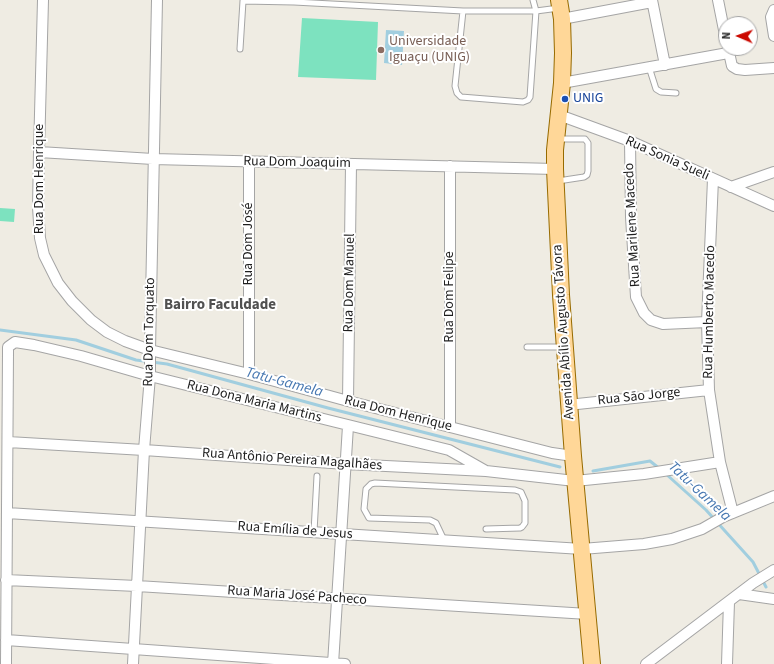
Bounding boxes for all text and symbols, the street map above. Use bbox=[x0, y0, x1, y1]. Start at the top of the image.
north arrow bbox=[718, 16, 758, 56]
text: N bbox=[719, 32, 734, 40]
place label: Universidade Iguaçu (UNIG) bbox=[389, 34, 470, 66]
marker: Universidade Iguaçu (UNIG) bbox=[376, 45, 386, 55]
place label: UNIG bbox=[573, 91, 603, 107]
marker: UNIG bbox=[560, 94, 570, 104]
street label: Rua Dom Henrique bbox=[32, 124, 48, 234]
street label: Rua Sonia Sueli bbox=[622, 133, 712, 185]
street label: Rua Dom Joaquim bbox=[243, 154, 351, 172]
street label: Rua Marilene Macedo bbox=[621, 162, 645, 288]
street label: Rua Dom José bbox=[241, 202, 257, 286]
street label: Rua Dom Manuel bbox=[341, 233, 359, 333]
street label: Avenida Abílio Augusto Távora bbox=[550, 244, 578, 420]
street label: Rua Humberto Macedo bbox=[700, 245, 720, 379]
street label: Rua Dom Felipe bbox=[442, 251, 458, 343]
street label: Rua Dom Torquato bbox=[141, 277, 159, 387]
district label: Bairro Faculdade bbox=[164, 297, 276, 315]
water label: Tatu-Gamela bbox=[243, 364, 325, 402]
street label: Rua Dona Maria Martins bbox=[185, 377, 323, 427]
street label: Rua Sāo Jorge bbox=[597, 384, 681, 410]
street label: Rua Dom Henrique bbox=[342, 392, 454, 436]
street label: Rua Antônio Pereira Magalhães bbox=[201, 445, 383, 475]
water label: Tatu-Gamela bbox=[664, 458, 734, 526]
street label: Rua Emília de Jesus bbox=[237, 519, 353, 543]
street label: Rua Maria José Pacheco bbox=[227, 583, 367, 609]

